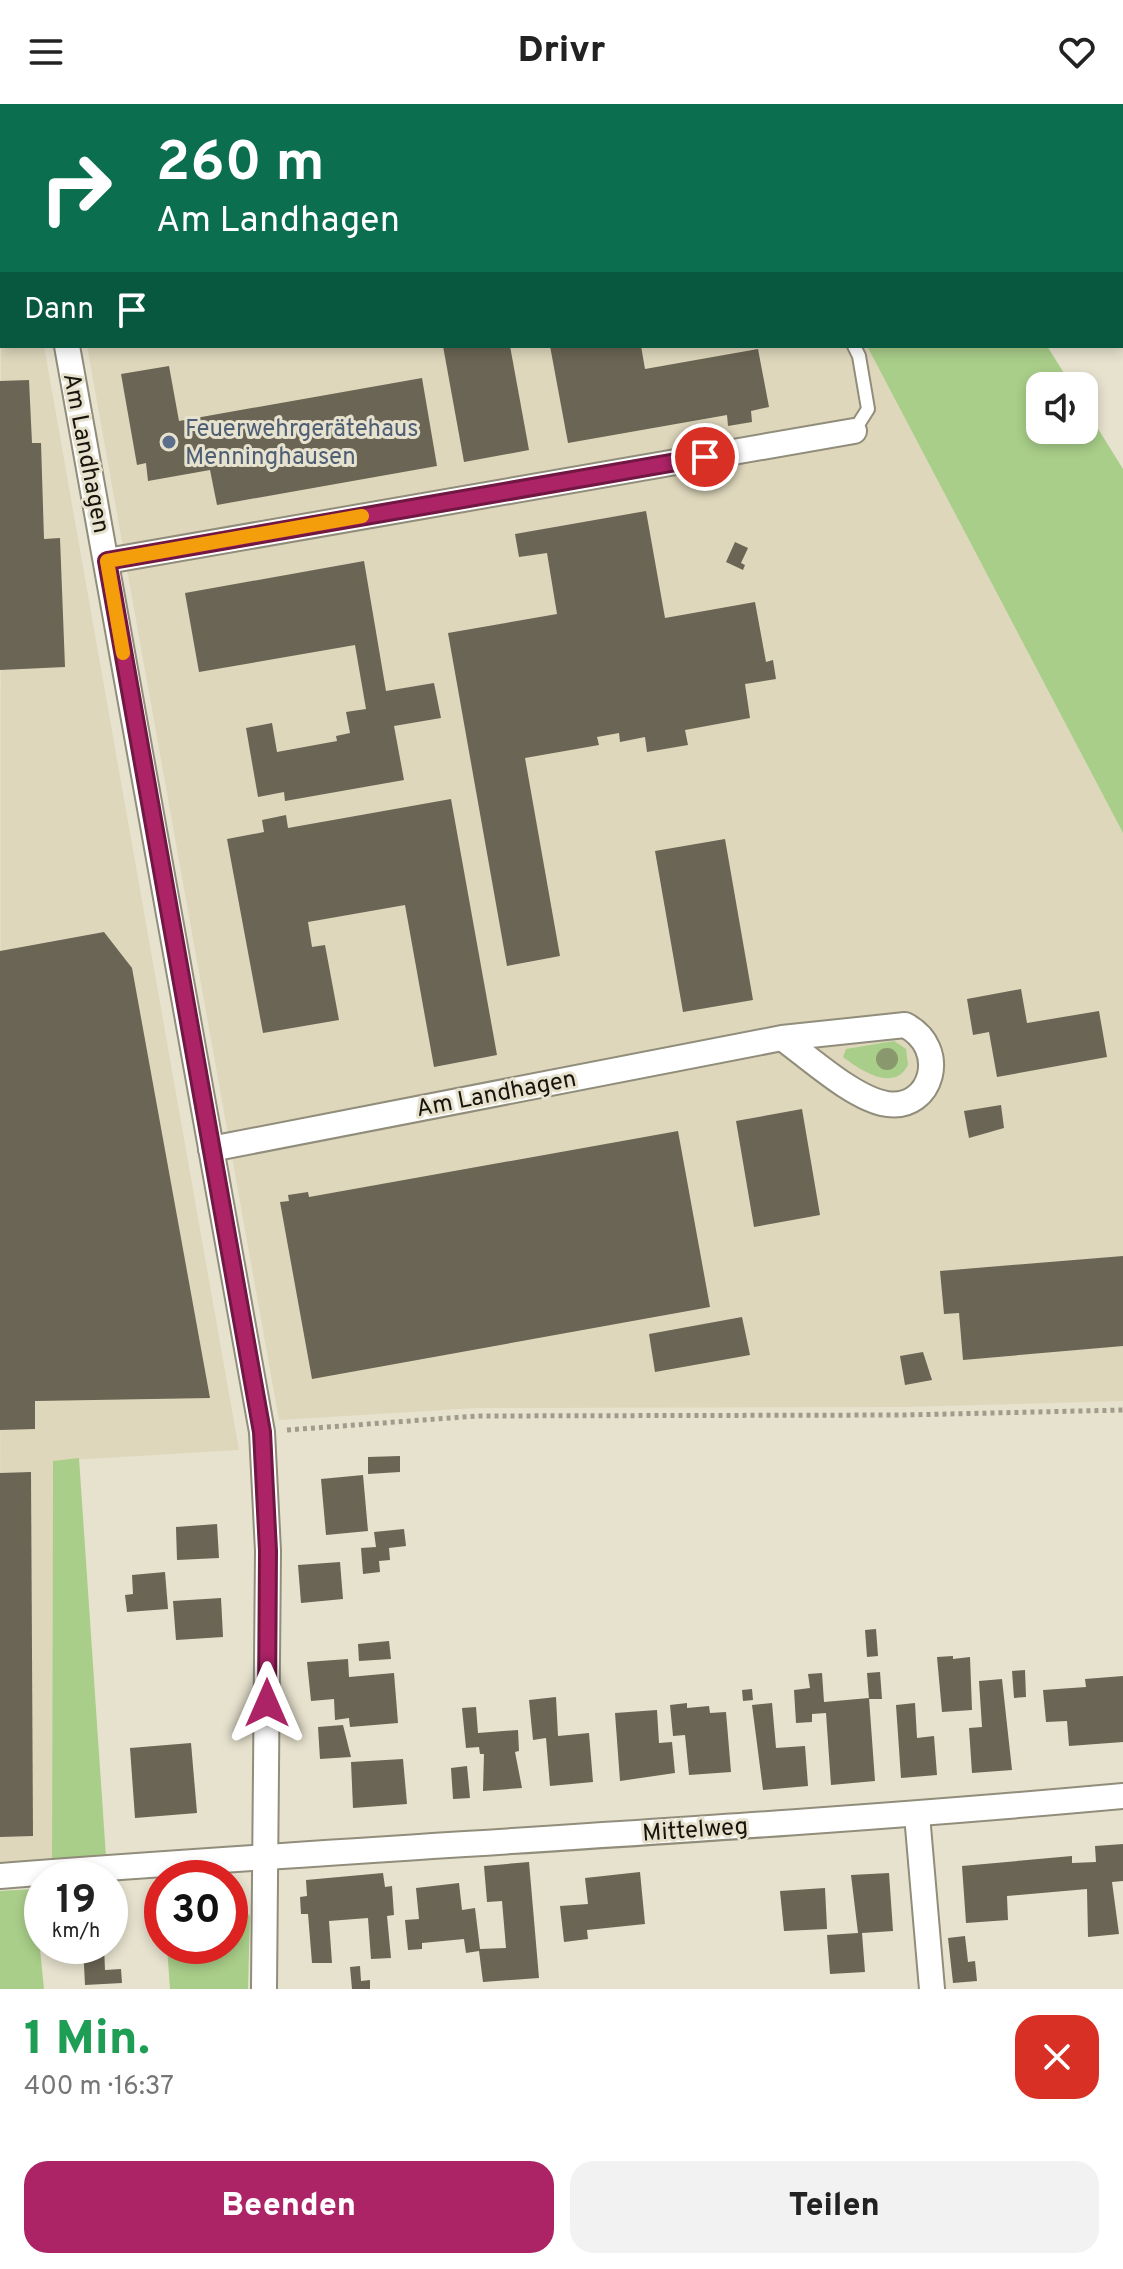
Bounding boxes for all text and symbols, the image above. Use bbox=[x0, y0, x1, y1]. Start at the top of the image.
text: Drivr bbox=[518, 29, 605, 75]
icon: menu bbox=[24, 30, 68, 74]
icon: heart bbox=[1055, 30, 1099, 74]
text: 260 m bbox=[156, 130, 325, 200]
icon: right bbox=[24, 136, 128, 240]
text: Am Landhagen bbox=[156, 199, 400, 245]
icon: arrive bbox=[110, 288, 154, 332]
text: Dann bbox=[24, 292, 94, 329]
street label: Am Landhagen bbox=[55, 371, 115, 536]
map controls bbox=[1026, 372, 1098, 444]
button: sound bbox=[1026, 372, 1098, 444]
place label: Feuerwehrgerätehaus Menninghausen bbox=[185, 415, 419, 473]
pin bbox=[671, 423, 739, 491]
marker: Feuerwehrgerätehaus Menninghausen bbox=[160, 433, 178, 451]
icon: arrive bbox=[683, 435, 727, 479]
street label: Am Landhagen bbox=[414, 1065, 579, 1125]
position arrow bbox=[225, 1661, 309, 1745]
street label: Mittelweg bbox=[641, 1812, 749, 1850]
speed limit sign: 30 bbox=[144, 1860, 248, 1964]
text: 19 bbox=[56, 1877, 96, 1927]
text: km/h bbox=[52, 1919, 100, 1945]
text: 1 Min. bbox=[24, 2011, 150, 2071]
button: close bbox=[1015, 2015, 1099, 2099]
text: 400 m · 16:37 bbox=[24, 2071, 174, 2104]
button: Beenden bbox=[24, 2161, 554, 2253]
button: Teilen bbox=[570, 2161, 1099, 2253]

